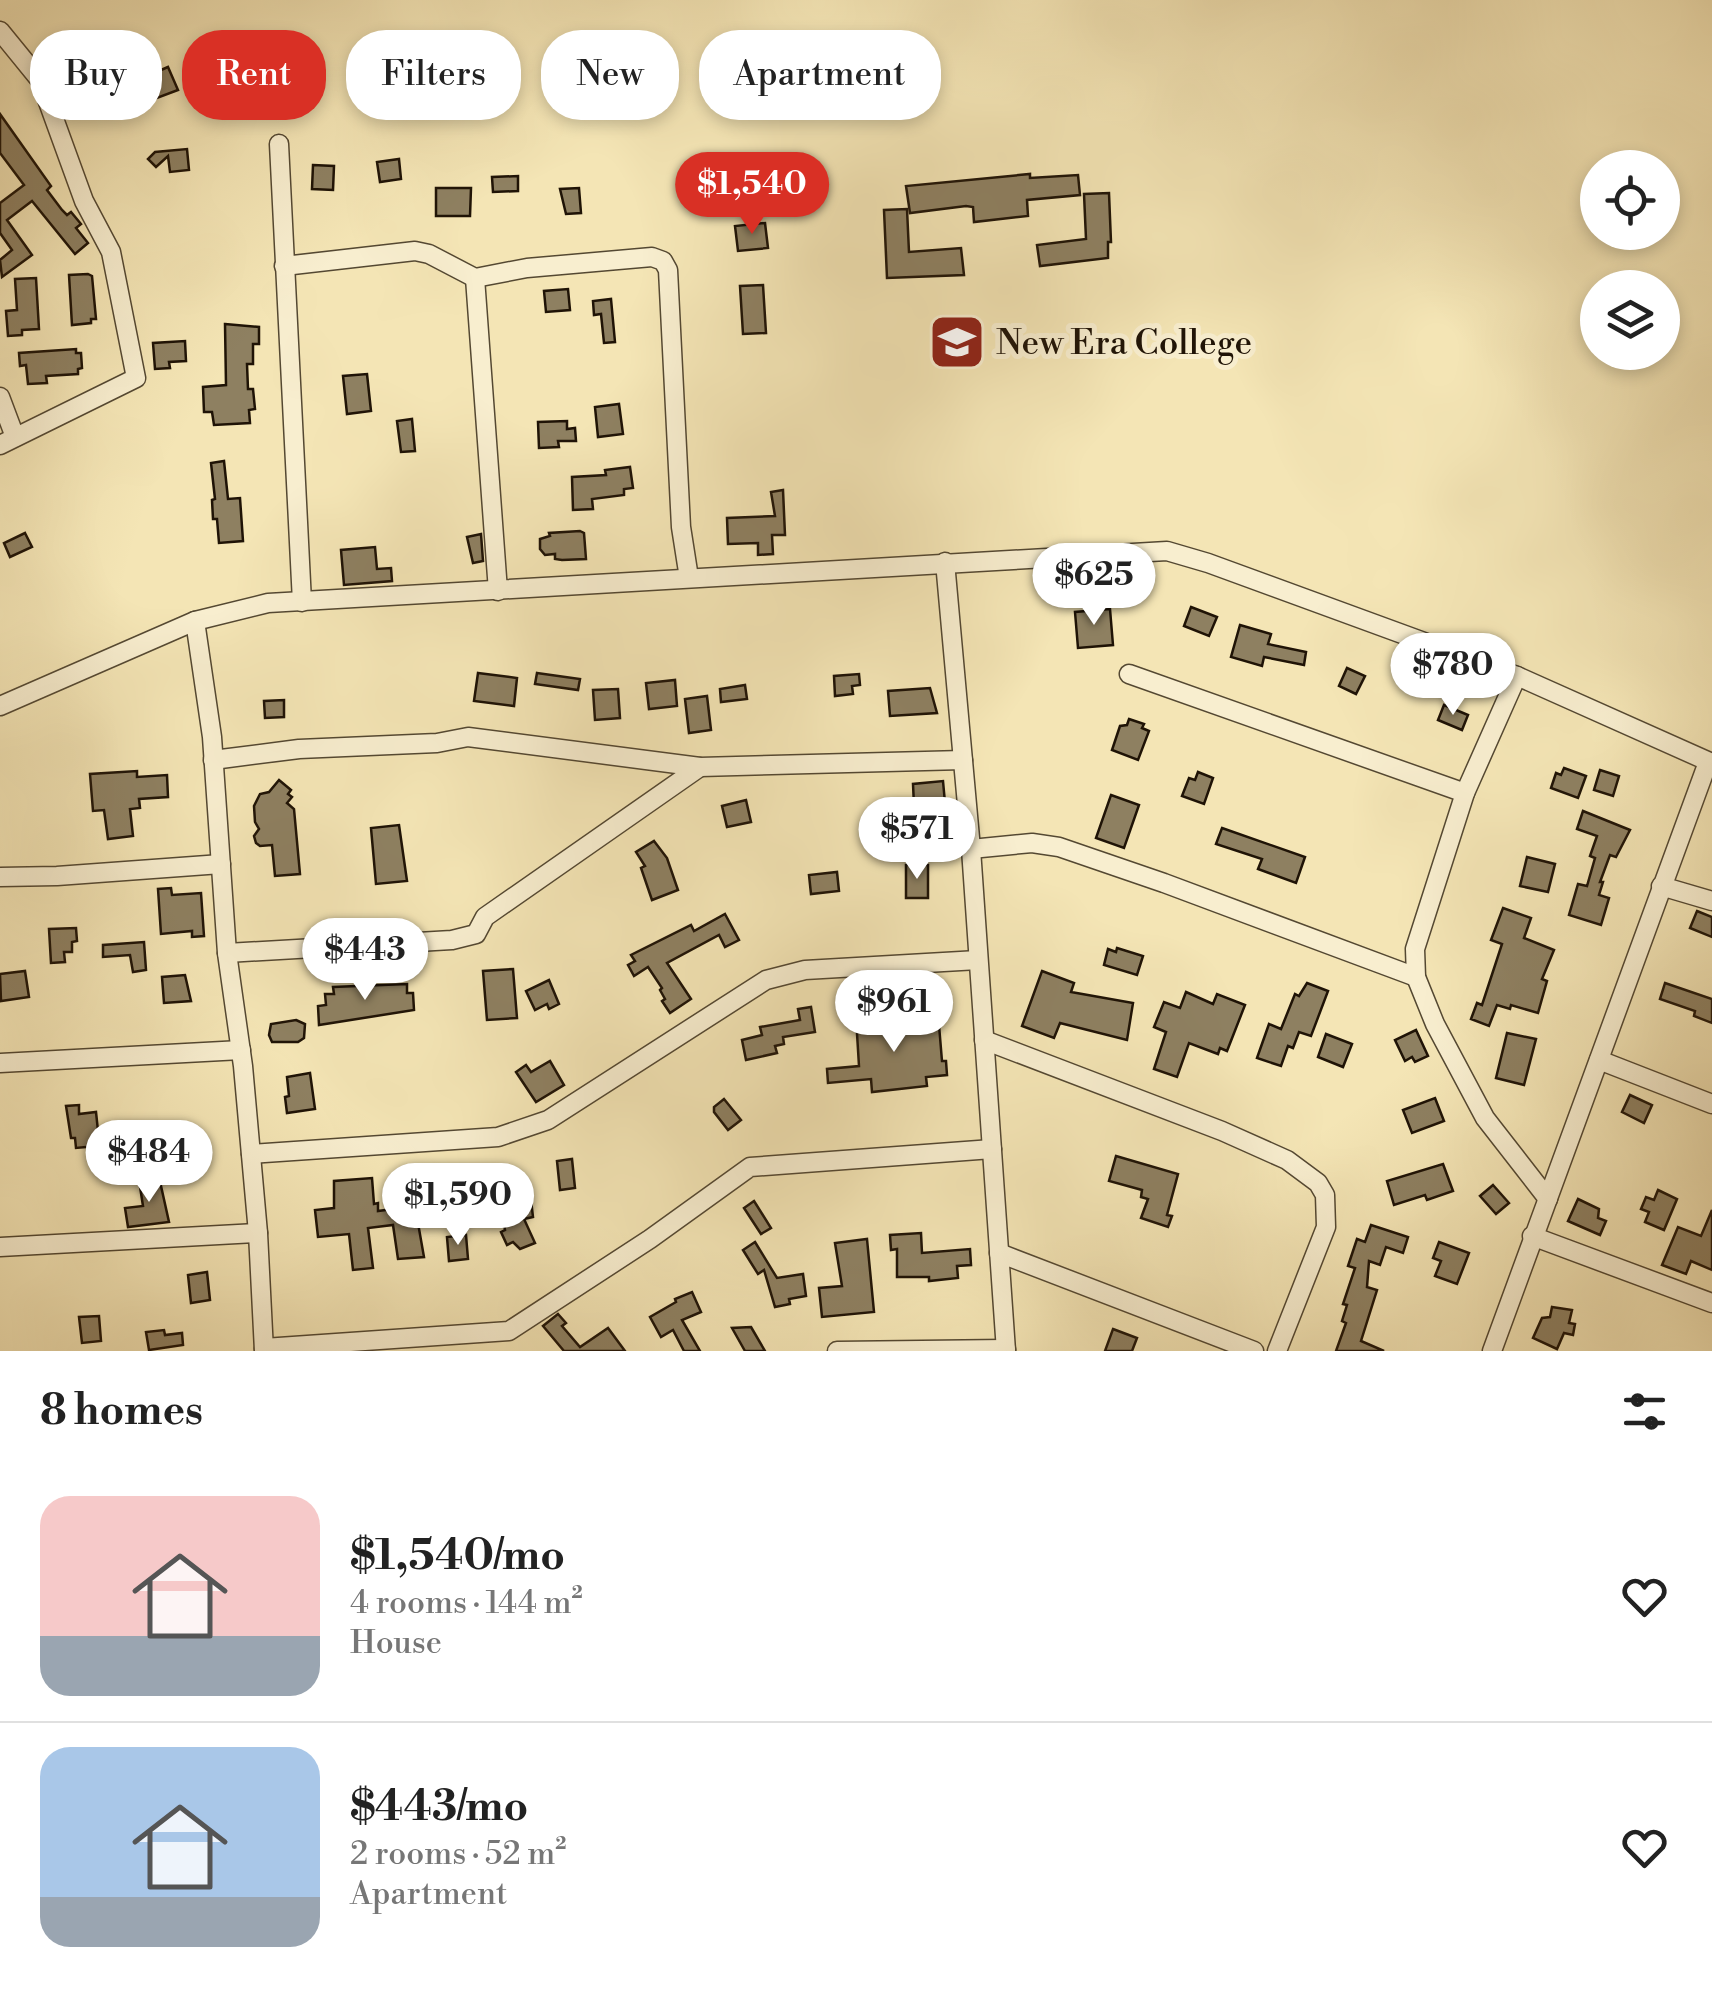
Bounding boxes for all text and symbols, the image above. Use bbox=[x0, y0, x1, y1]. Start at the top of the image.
chip: Buy bbox=[30, 30, 162, 120]
chip: Rent bbox=[182, 30, 326, 120]
chip: Filters bbox=[346, 30, 521, 120]
chip: New bbox=[541, 30, 679, 120]
chip: Apartment bbox=[699, 30, 941, 120]
map controls bbox=[1580, 150, 1680, 370]
button: locate bbox=[1580, 150, 1680, 250]
pin: $1,540 bbox=[671, 152, 833, 237]
text: $1,540 bbox=[697, 164, 807, 204]
button: layers bbox=[1580, 270, 1680, 370]
school or university icon: New Era College bbox=[927, 312, 987, 372]
place label: New Era College bbox=[996, 322, 1252, 365]
pin: $625 bbox=[1035, 543, 1153, 628]
text: $625 bbox=[1054, 555, 1134, 595]
pin: $780 bbox=[1394, 633, 1512, 718]
text: $780 bbox=[1412, 645, 1494, 685]
pin: $571 bbox=[858, 797, 976, 882]
text: $571 bbox=[881, 809, 953, 849]
pin: $443 bbox=[306, 918, 424, 1003]
text: $443 bbox=[324, 930, 406, 970]
pin: $961 bbox=[835, 970, 953, 1055]
text: $961 bbox=[857, 982, 931, 1022]
pin: $484 bbox=[90, 1120, 208, 1205]
text: $484 bbox=[108, 1132, 190, 1172]
pin: $1,590 bbox=[377, 1163, 539, 1248]
text: $1,590 bbox=[404, 1175, 512, 1215]
icon: filters bbox=[1617, 1384, 1672, 1439]
text: 8 homes bbox=[40, 1385, 203, 1438]
text: $1,540/mo bbox=[350, 1530, 565, 1583]
icon: home bbox=[120, 1536, 240, 1656]
icon: heart bbox=[1617, 1569, 1672, 1624]
text: 4 rooms · 144 m² bbox=[350, 1583, 583, 1623]
text: House bbox=[350, 1623, 442, 1663]
text: $443/mo bbox=[350, 1781, 528, 1834]
icon: home bbox=[120, 1787, 240, 1907]
icon: heart bbox=[1617, 1820, 1672, 1875]
text: 2 rooms · 52 m² bbox=[350, 1834, 566, 1874]
text: Apartment bbox=[350, 1874, 507, 1914]

